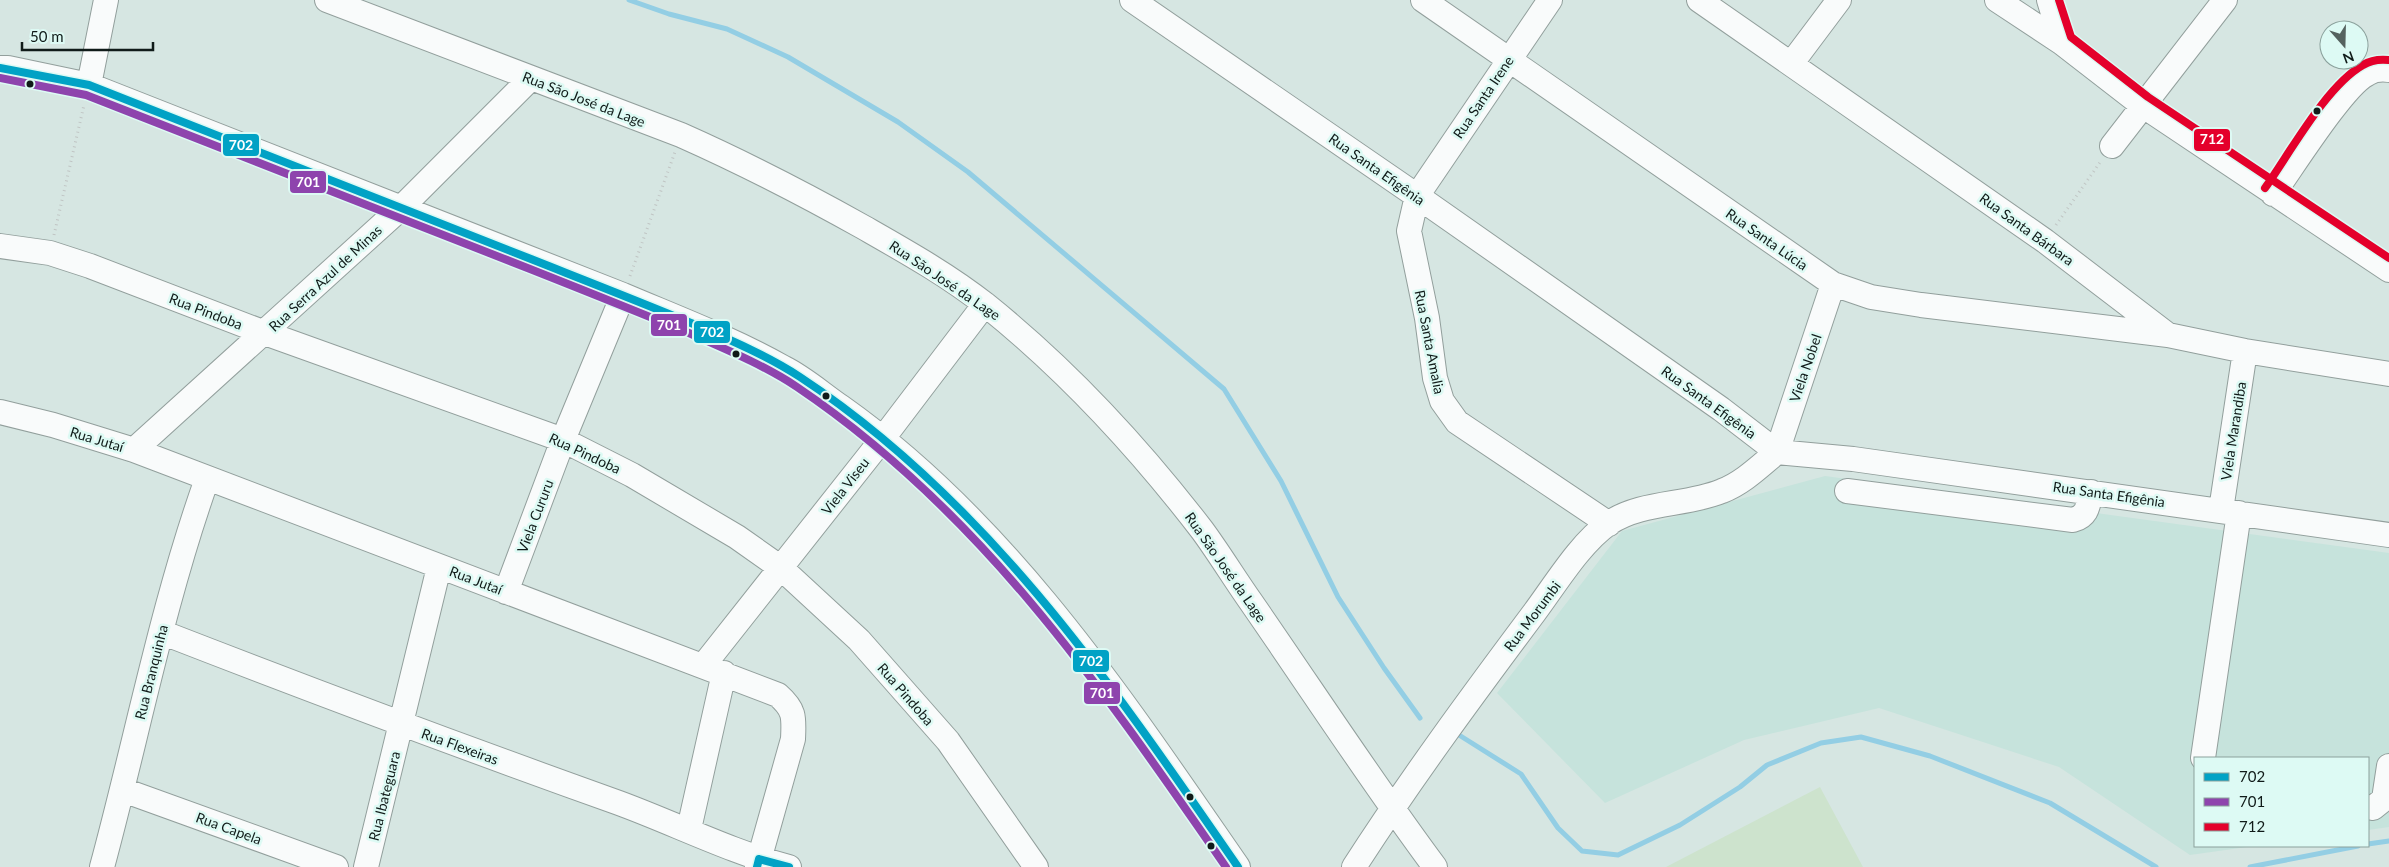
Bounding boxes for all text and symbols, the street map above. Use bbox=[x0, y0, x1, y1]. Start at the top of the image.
scale bar bbox=[22, 20, 154, 52]
north arrow bbox=[2319, 20, 2369, 70]
text: 50 m bbox=[30, 27, 64, 45]
text: N bbox=[2341, 48, 2357, 68]
street label: Rua Santa Irene bbox=[1449, 53, 1517, 141]
street label: Rua São José da Lage bbox=[520, 68, 648, 130]
unlabelled marker bbox=[25, 79, 35, 89]
unlabelled marker bbox=[2312, 106, 2322, 116]
line badge: 712 bbox=[2193, 128, 2231, 152]
street label: Rua Santa Efigênia bbox=[1326, 130, 1428, 208]
text: 712 bbox=[2200, 130, 2224, 147]
line badge: 702 bbox=[222, 133, 260, 157]
text: 702 bbox=[229, 136, 253, 153]
line badge: 701 bbox=[289, 170, 327, 194]
text: 701 bbox=[296, 173, 320, 190]
street label: Rua Santa Bárbara bbox=[1977, 189, 2077, 269]
street label: Rua Santa Lúcia bbox=[1723, 204, 1811, 274]
street label: Rua Serra Azul de Minas bbox=[265, 221, 385, 335]
street label: Rua São José da Lage bbox=[886, 237, 1004, 323]
street label: Rua Pindoba bbox=[167, 289, 245, 333]
street label: Rua Santa Amalia bbox=[1412, 289, 1448, 396]
line badge: 701 bbox=[650, 313, 688, 337]
text: 701 bbox=[657, 316, 681, 333]
line badge: 702 bbox=[693, 320, 731, 344]
text: 702 bbox=[700, 323, 724, 340]
street label: Viela Nobel bbox=[1785, 332, 1825, 404]
unlabelled marker bbox=[731, 349, 741, 359]
street label: Rua Santa Efigênia bbox=[1658, 362, 1760, 442]
street label: Viela Marandiba bbox=[2217, 380, 2249, 482]
unlabelled marker bbox=[821, 391, 831, 401]
street label: Rua Jutaí bbox=[68, 423, 127, 455]
street label: Rua Pindoba bbox=[547, 429, 623, 477]
street label: Viela Viseu bbox=[817, 454, 873, 518]
street label: Viela Cururu bbox=[513, 477, 557, 555]
street label: Rua Santa Efigênia bbox=[2052, 478, 2166, 510]
street label: Rua São José da Lage bbox=[1182, 509, 1270, 625]
street label: Rua Jutaí bbox=[447, 562, 505, 598]
street label: Rua Morumbi bbox=[1500, 578, 1564, 654]
street label: Rua Branquinha bbox=[131, 623, 171, 721]
line badge: 702 bbox=[1072, 649, 1110, 673]
text: 702 bbox=[1079, 652, 1103, 669]
street label: Rua Pindoba bbox=[874, 659, 938, 729]
line badge: 701 bbox=[1083, 681, 1121, 705]
text: 701 bbox=[1090, 684, 1114, 701]
street label: Rua Flexeiras bbox=[419, 724, 501, 768]
street label: Rua Ibateguara bbox=[365, 749, 403, 843]
legend bbox=[2194, 757, 2369, 847]
text: 702 bbox=[2239, 767, 2265, 785]
unlabelled marker bbox=[1185, 792, 1195, 802]
text: 701 bbox=[2239, 792, 2265, 810]
street label: Rua Capela bbox=[194, 808, 264, 848]
text: 712 bbox=[2239, 817, 2265, 835]
unlabelled marker bbox=[1206, 841, 1216, 851]

